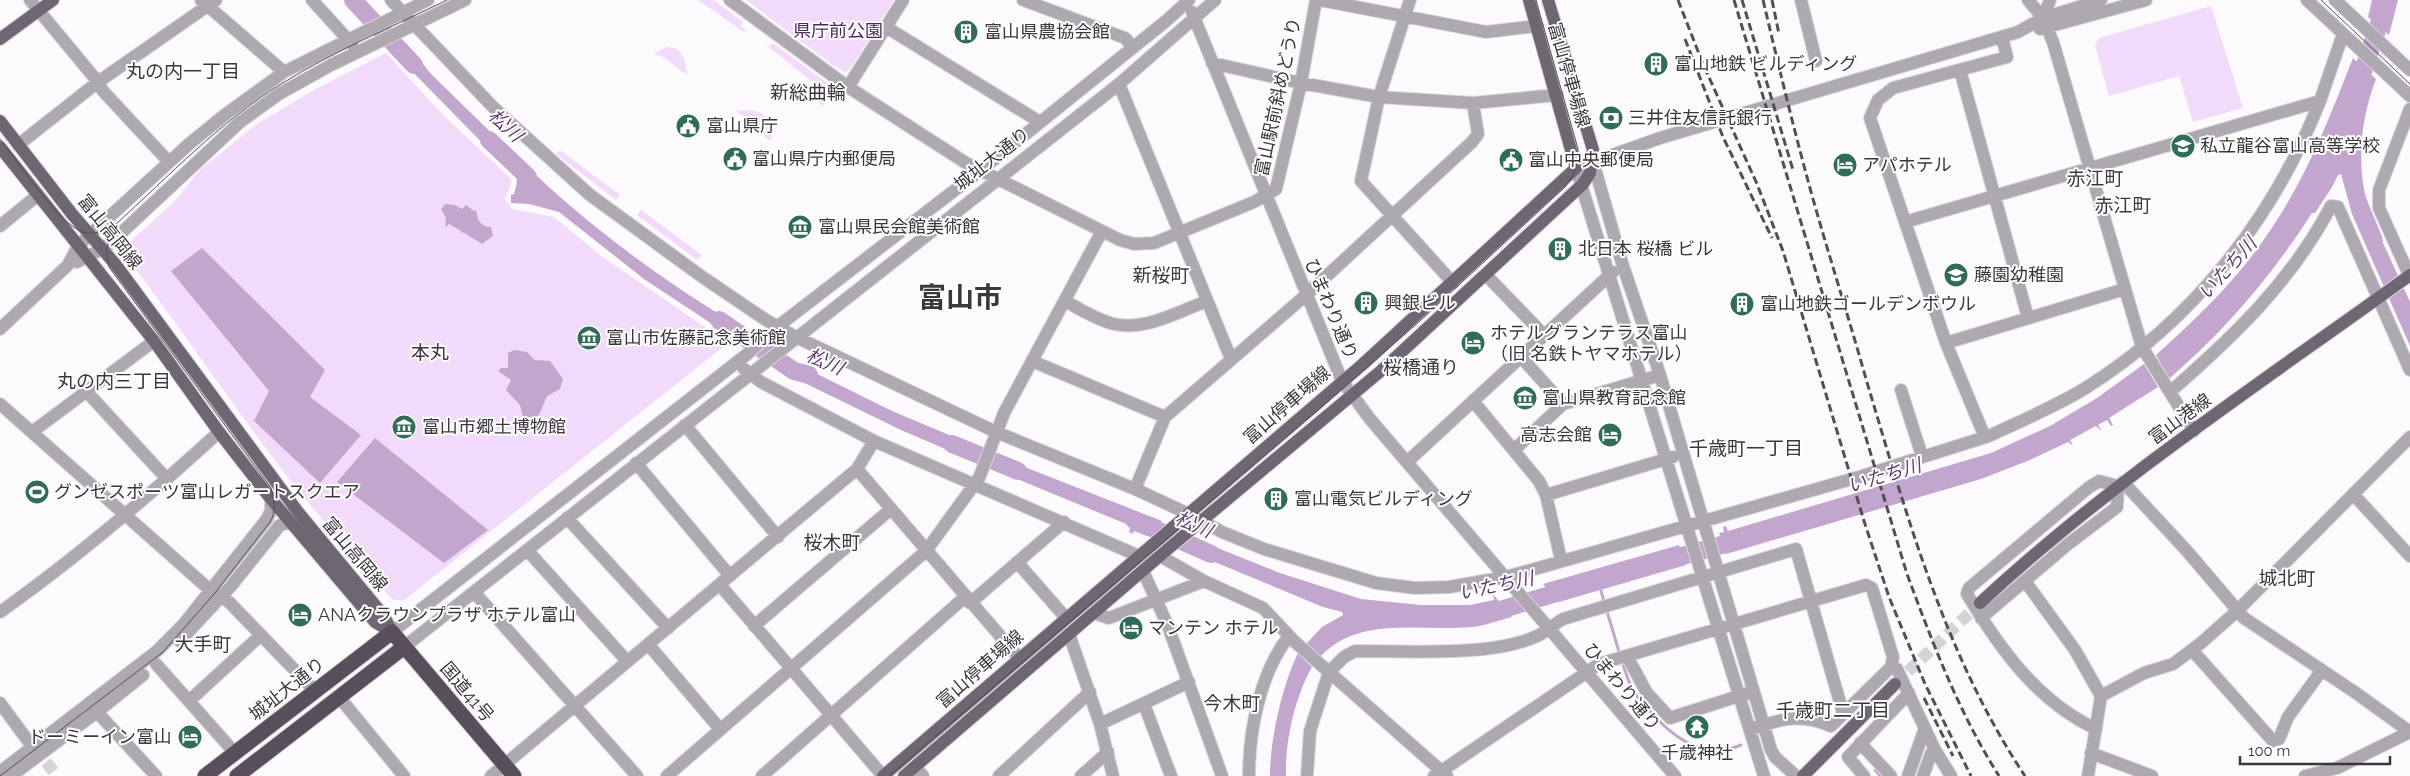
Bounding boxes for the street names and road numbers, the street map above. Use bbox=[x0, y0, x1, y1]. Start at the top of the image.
street label: 富山駅前斜めどうり bbox=[1250, 15, 1305, 178]
street label: 富山停車場線 bbox=[1545, 20, 1594, 130]
street label: 城址大通り bbox=[950, 123, 1034, 195]
street label: 富山高岡線 bbox=[74, 190, 147, 273]
street label: ひまわり通り bbox=[1301, 255, 1362, 363]
street label: 富山停車場線 bbox=[1239, 361, 1334, 448]
street label: 富山港線 bbox=[2144, 389, 2215, 448]
street label: 富山高岡線 bbox=[318, 512, 392, 595]
street label: 富山停車場線 bbox=[932, 625, 1027, 712]
street label: ひまわり通り bbox=[1580, 639, 1665, 735]
street label: 城址大通り bbox=[245, 653, 329, 725]
street label: 国道41号 bbox=[436, 658, 498, 726]

